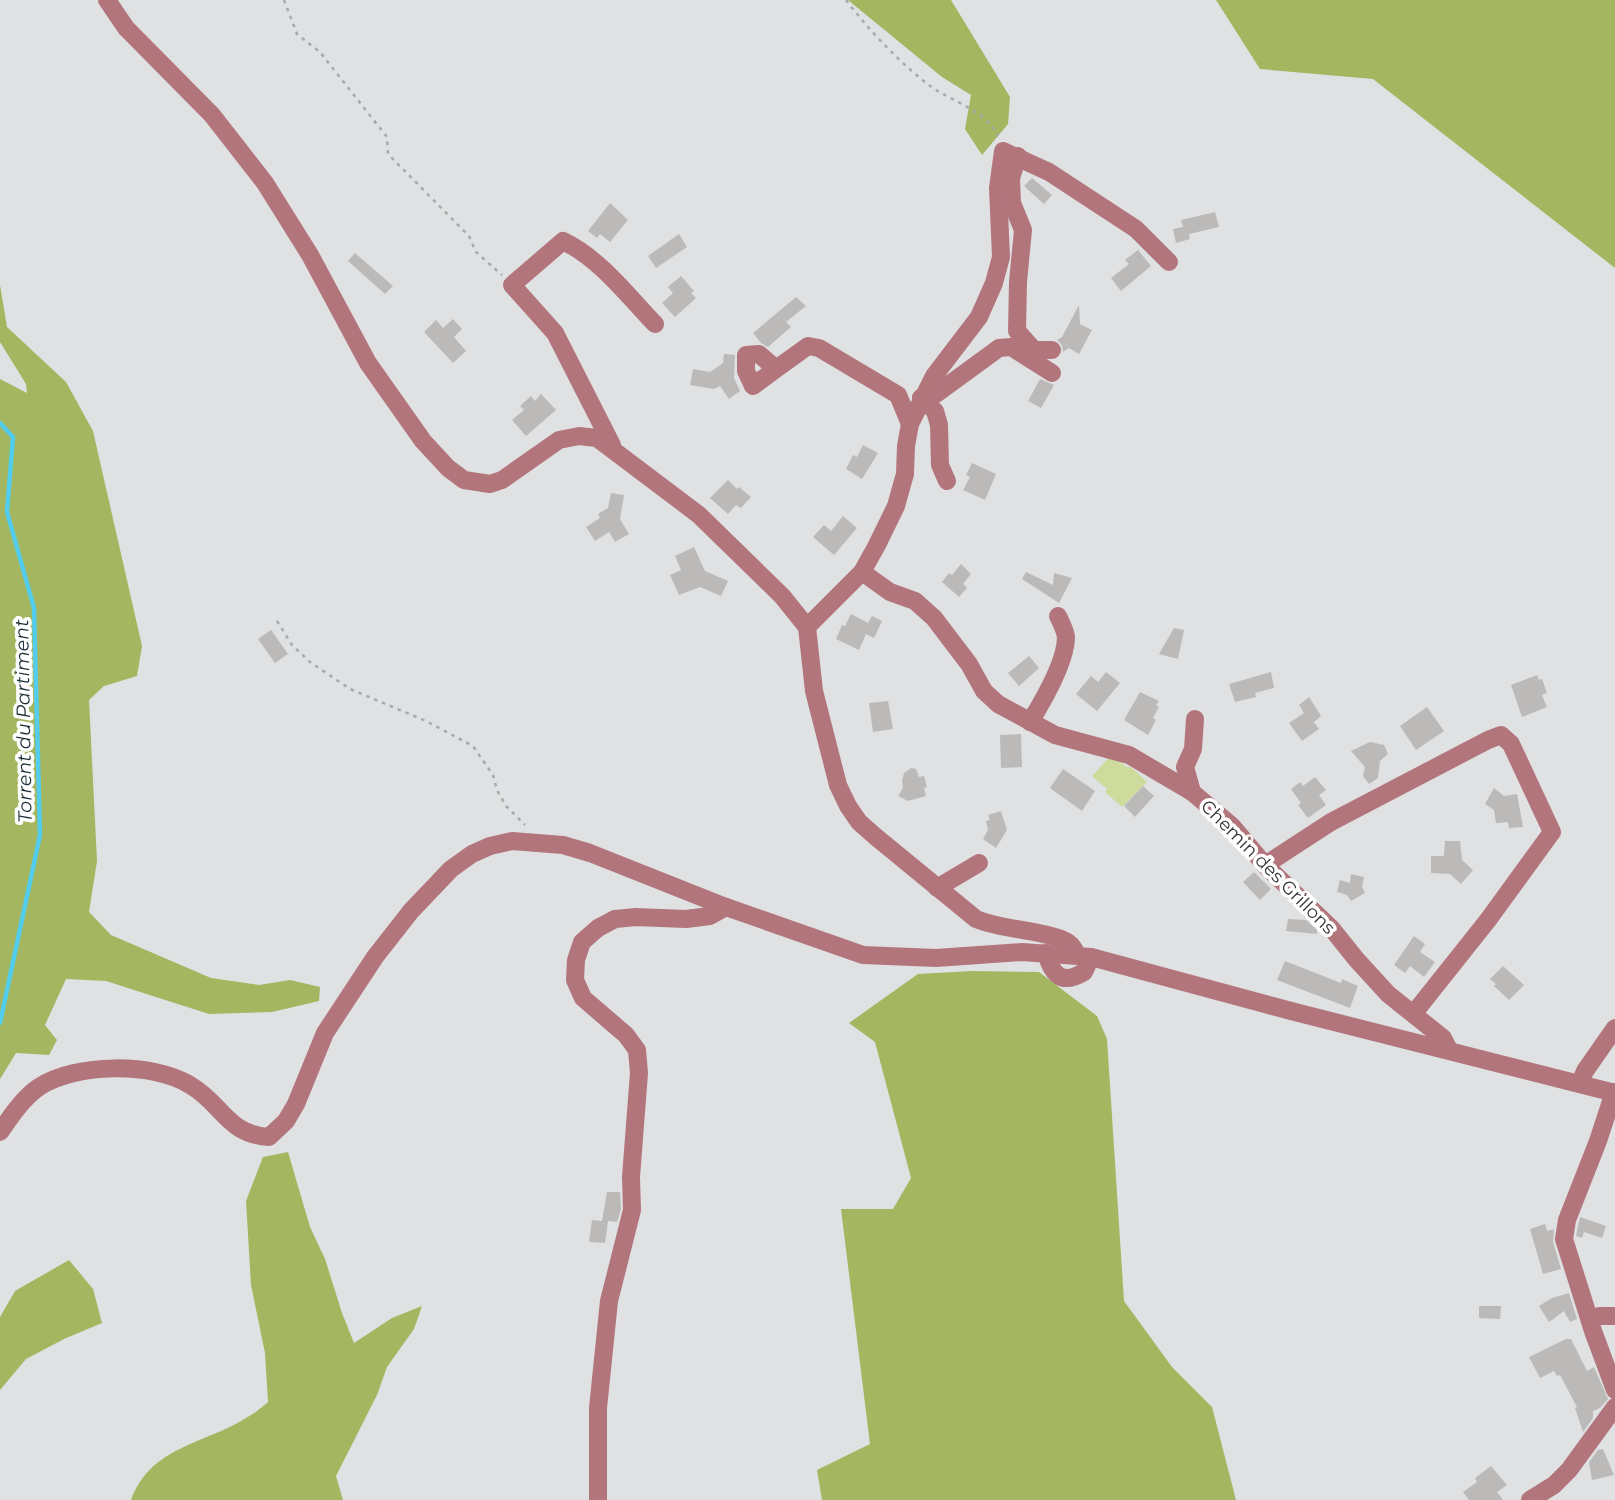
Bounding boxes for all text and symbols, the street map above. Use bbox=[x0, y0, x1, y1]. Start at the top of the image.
water label: Torrent du Partiment bbox=[10, 619, 37, 823]
street label: Chemin des Grillons bbox=[1196, 795, 1340, 939]

